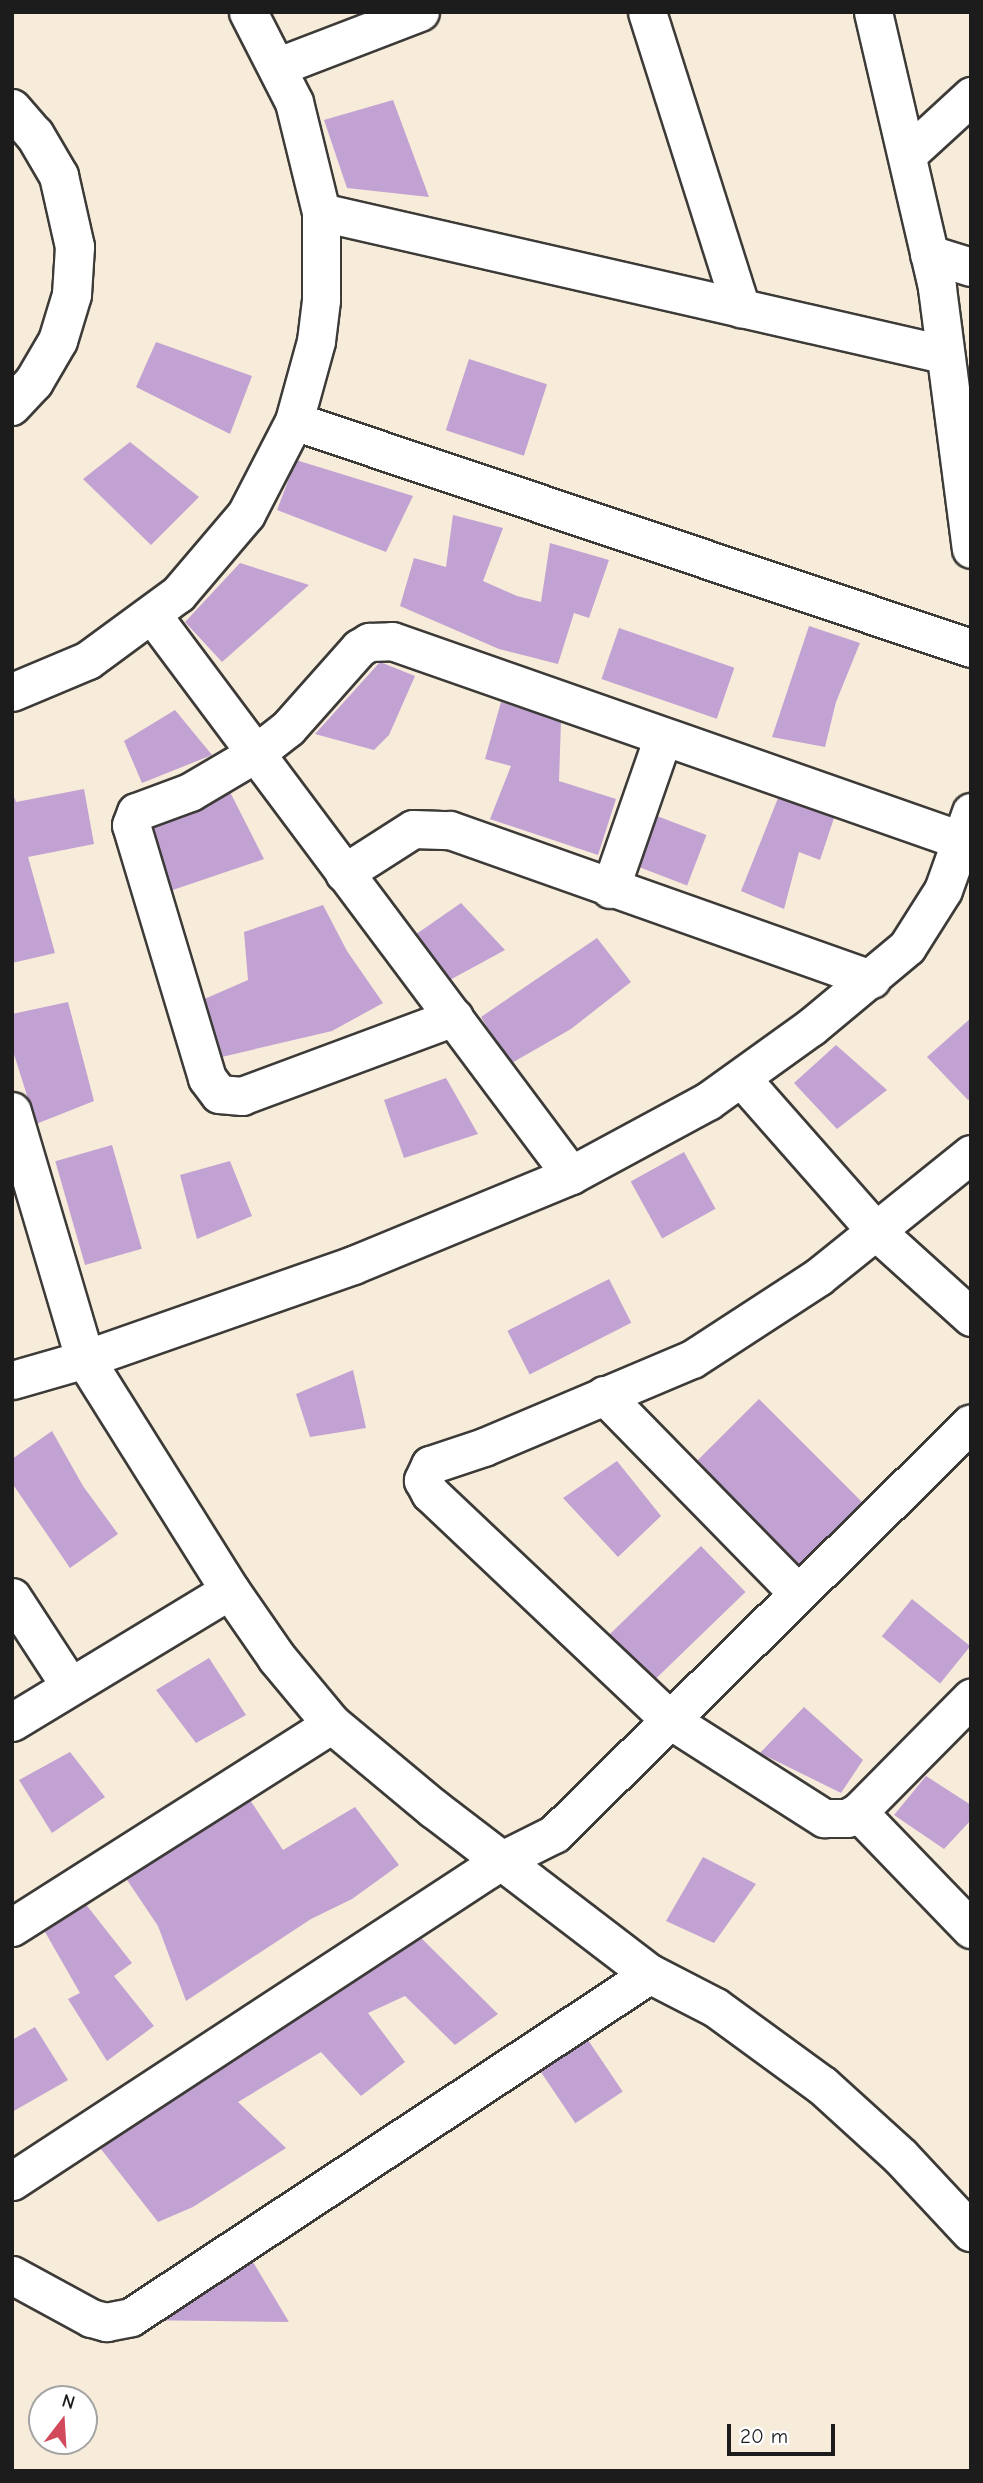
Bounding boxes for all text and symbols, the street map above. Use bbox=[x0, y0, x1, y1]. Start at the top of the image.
north arrow bbox=[28, 2385, 98, 2455]
text: N bbox=[59, 2389, 78, 2414]
scale bar bbox=[731, 2410, 839, 2454]
text: 20 m bbox=[740, 2424, 788, 2448]

